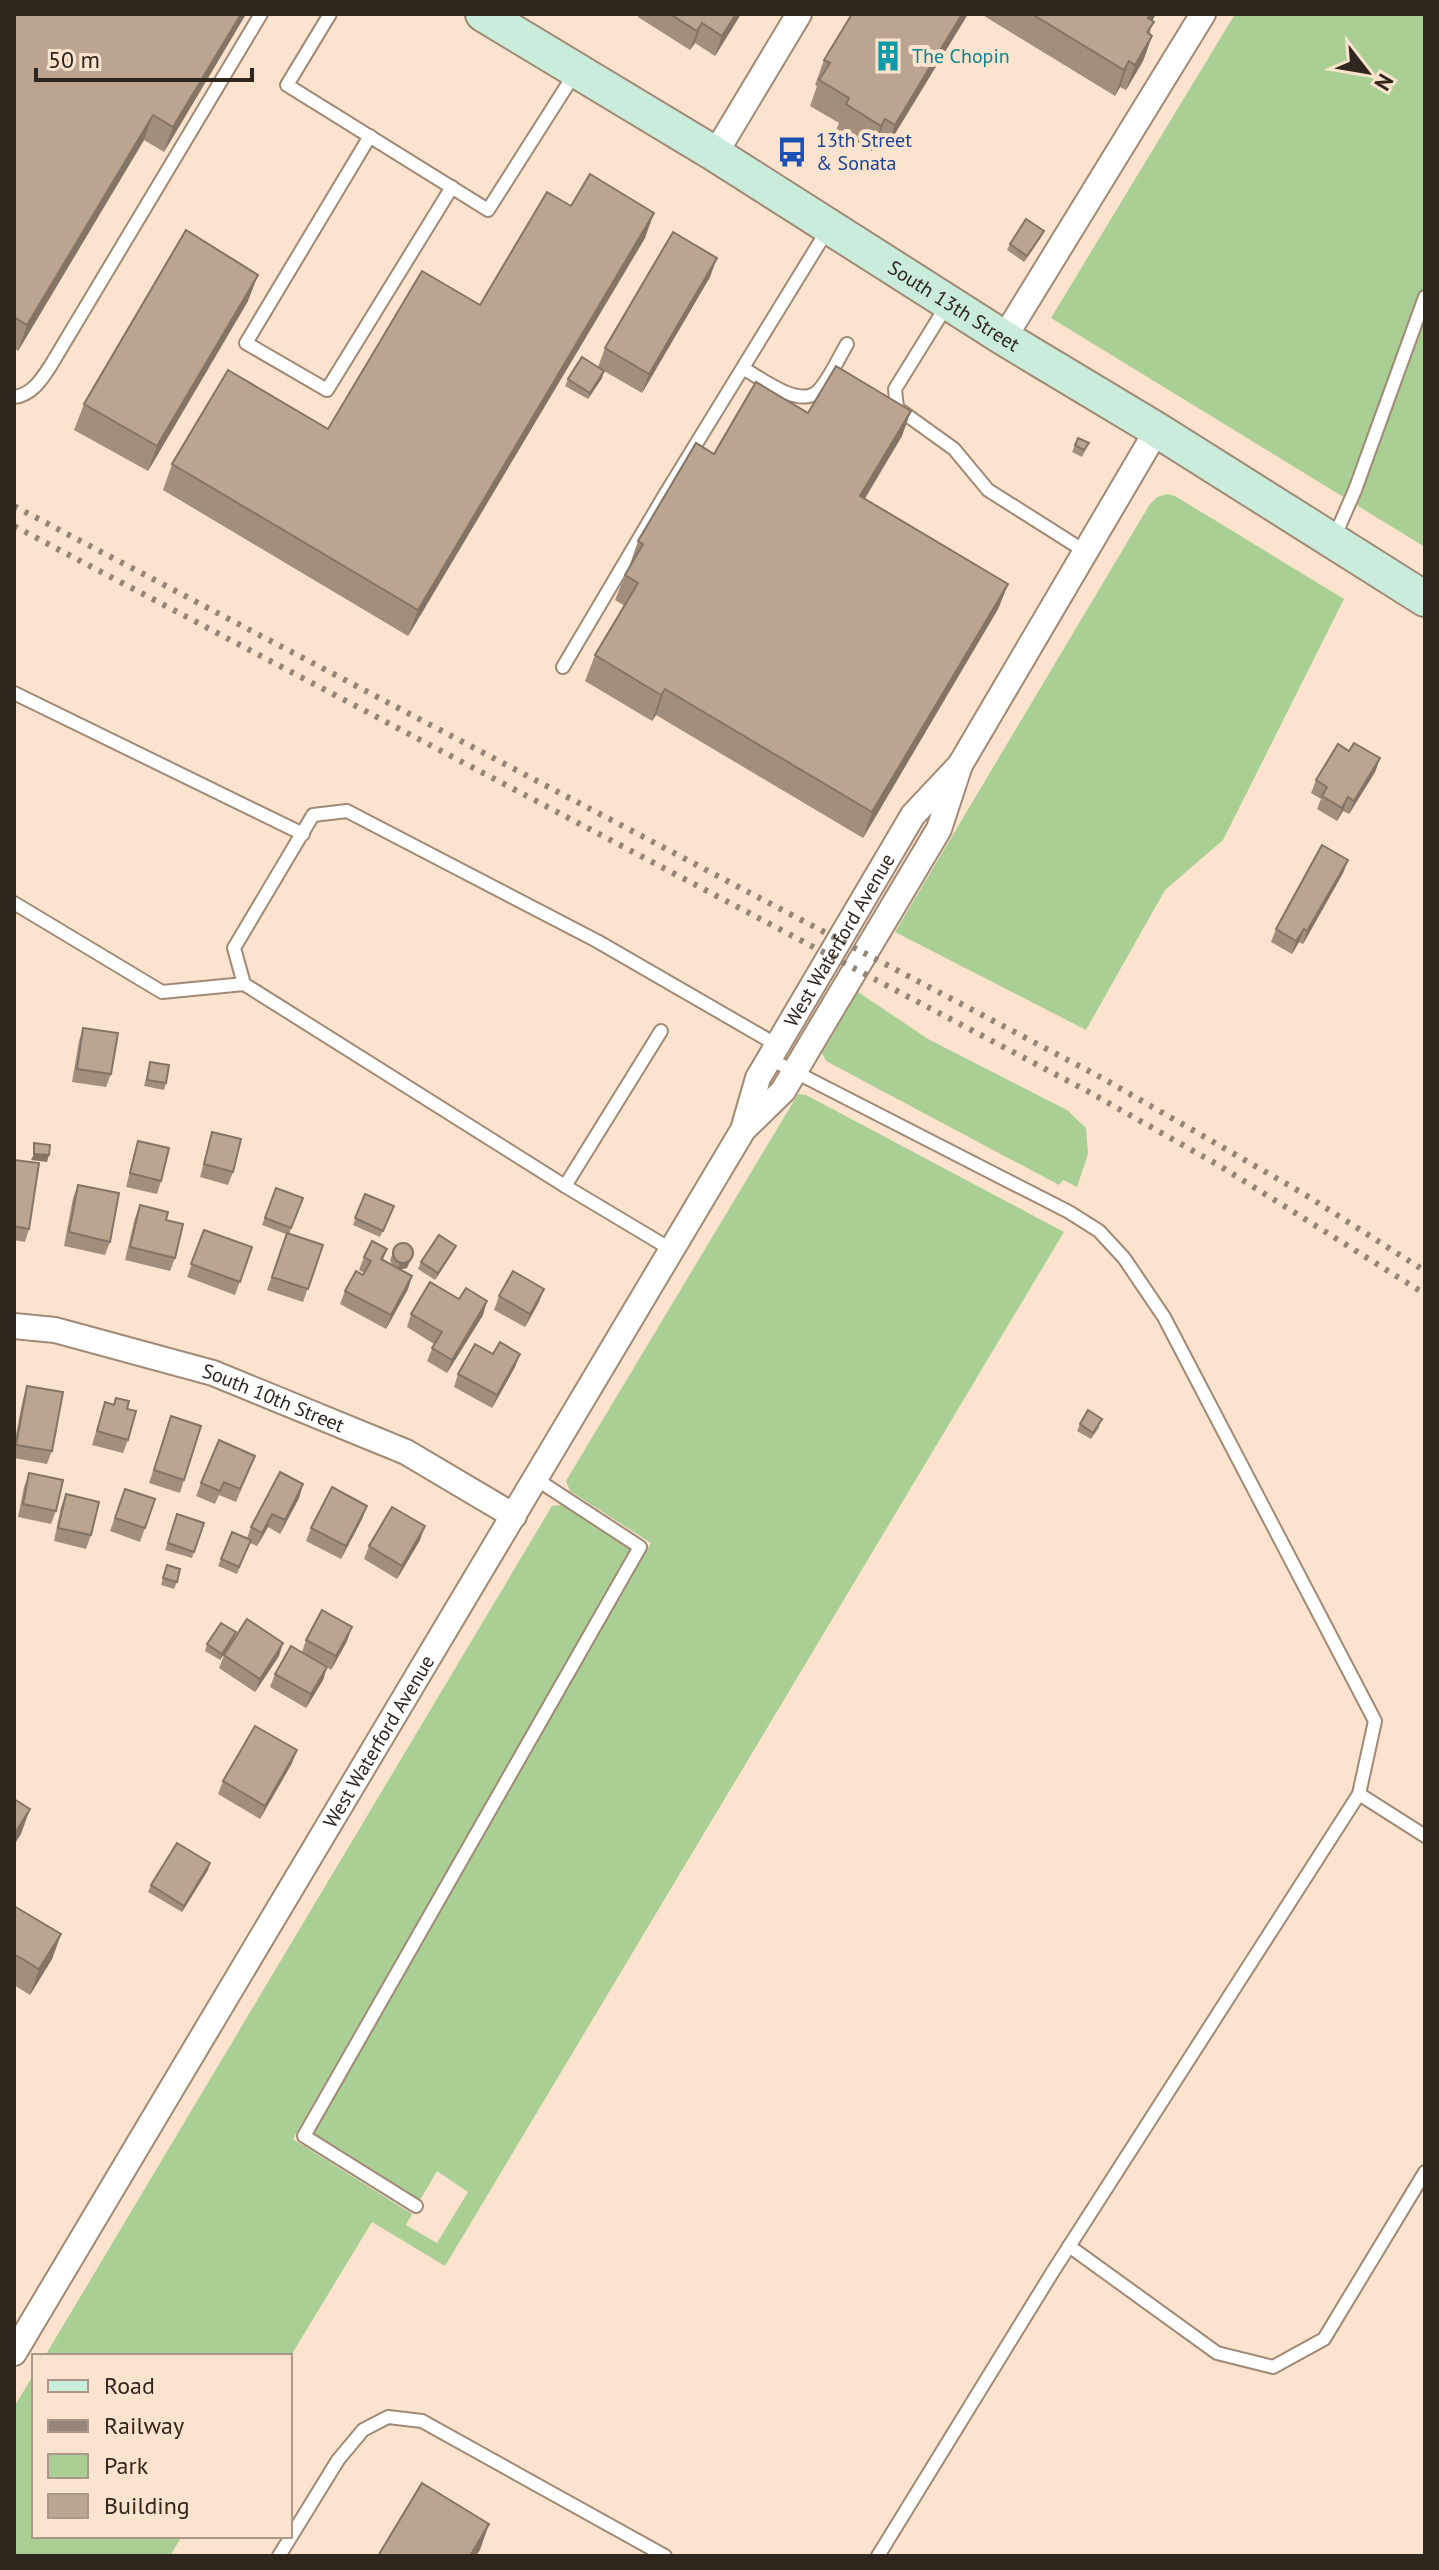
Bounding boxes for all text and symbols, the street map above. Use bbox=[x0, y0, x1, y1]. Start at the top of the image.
scale bar bbox=[36, 32, 252, 82]
north arrow bbox=[1327, 32, 1407, 112]
building icon: The Chopin bbox=[871, 39, 905, 73]
place label: The Chopin bbox=[912, 43, 1010, 69]
text: 50 m bbox=[48, 44, 100, 75]
text: N bbox=[1368, 69, 1400, 96]
place label: 13th Street & Sonata bbox=[816, 127, 912, 176]
bus stop icon: 13th Street & Sonata bbox=[775, 135, 809, 169]
street label: South 13th Street bbox=[883, 254, 1025, 358]
street label: West Waterford Avenue bbox=[778, 849, 900, 1032]
street label: South 10th Street bbox=[199, 1358, 348, 1438]
street label: West Waterford Avenue bbox=[317, 1650, 440, 1833]
legend bbox=[32, 2354, 292, 2538]
text: Road bbox=[104, 2370, 155, 2401]
text: Railway bbox=[104, 2410, 184, 2441]
text: Park bbox=[104, 2450, 149, 2481]
text: Building bbox=[104, 2490, 190, 2521]

